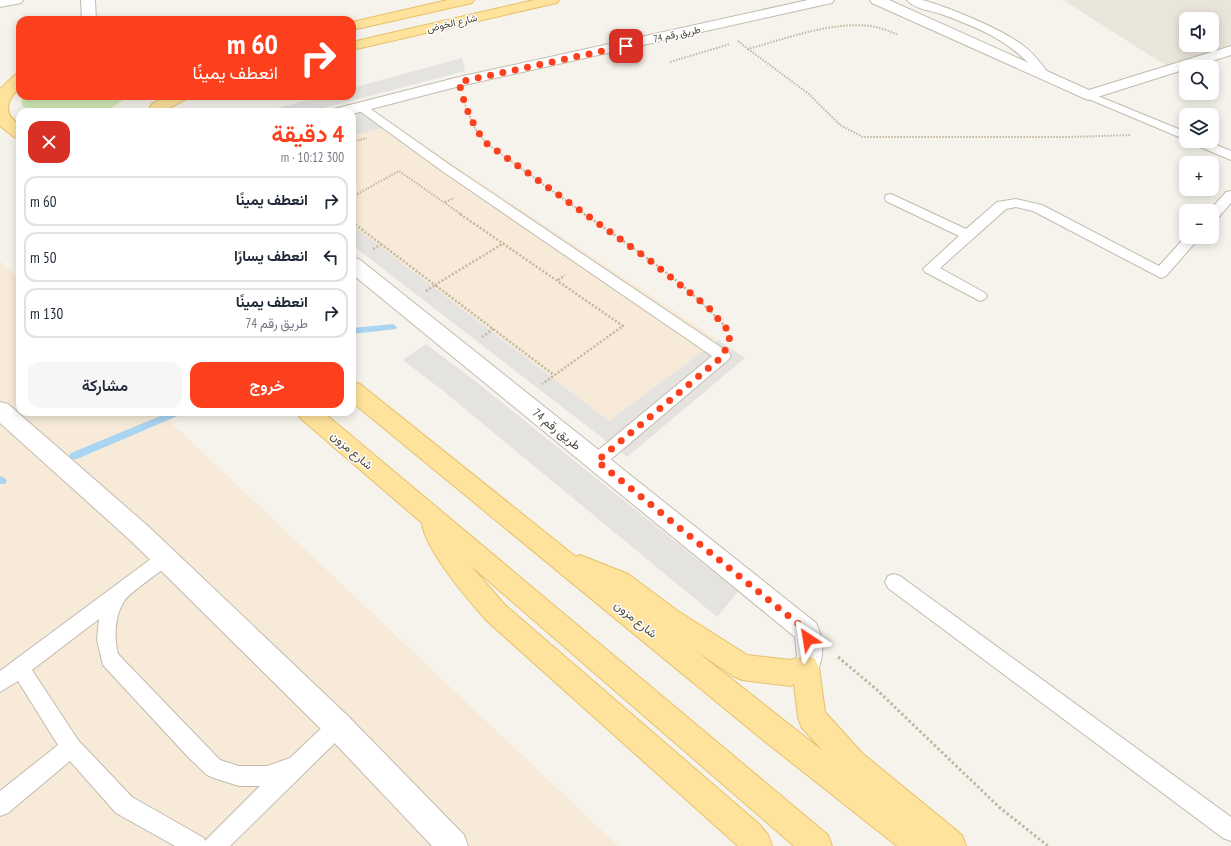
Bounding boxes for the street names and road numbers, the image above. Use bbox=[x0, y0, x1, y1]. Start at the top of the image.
street label: شارع الخوض bbox=[426, 11, 478, 35]
street label: طريق رقم 74 bbox=[652, 23, 702, 45]
street label: طريق رقم 74 bbox=[529, 405, 584, 454]
street label: شارع مزون bbox=[327, 428, 376, 474]
street label: شارع مزون bbox=[610, 597, 661, 642]

